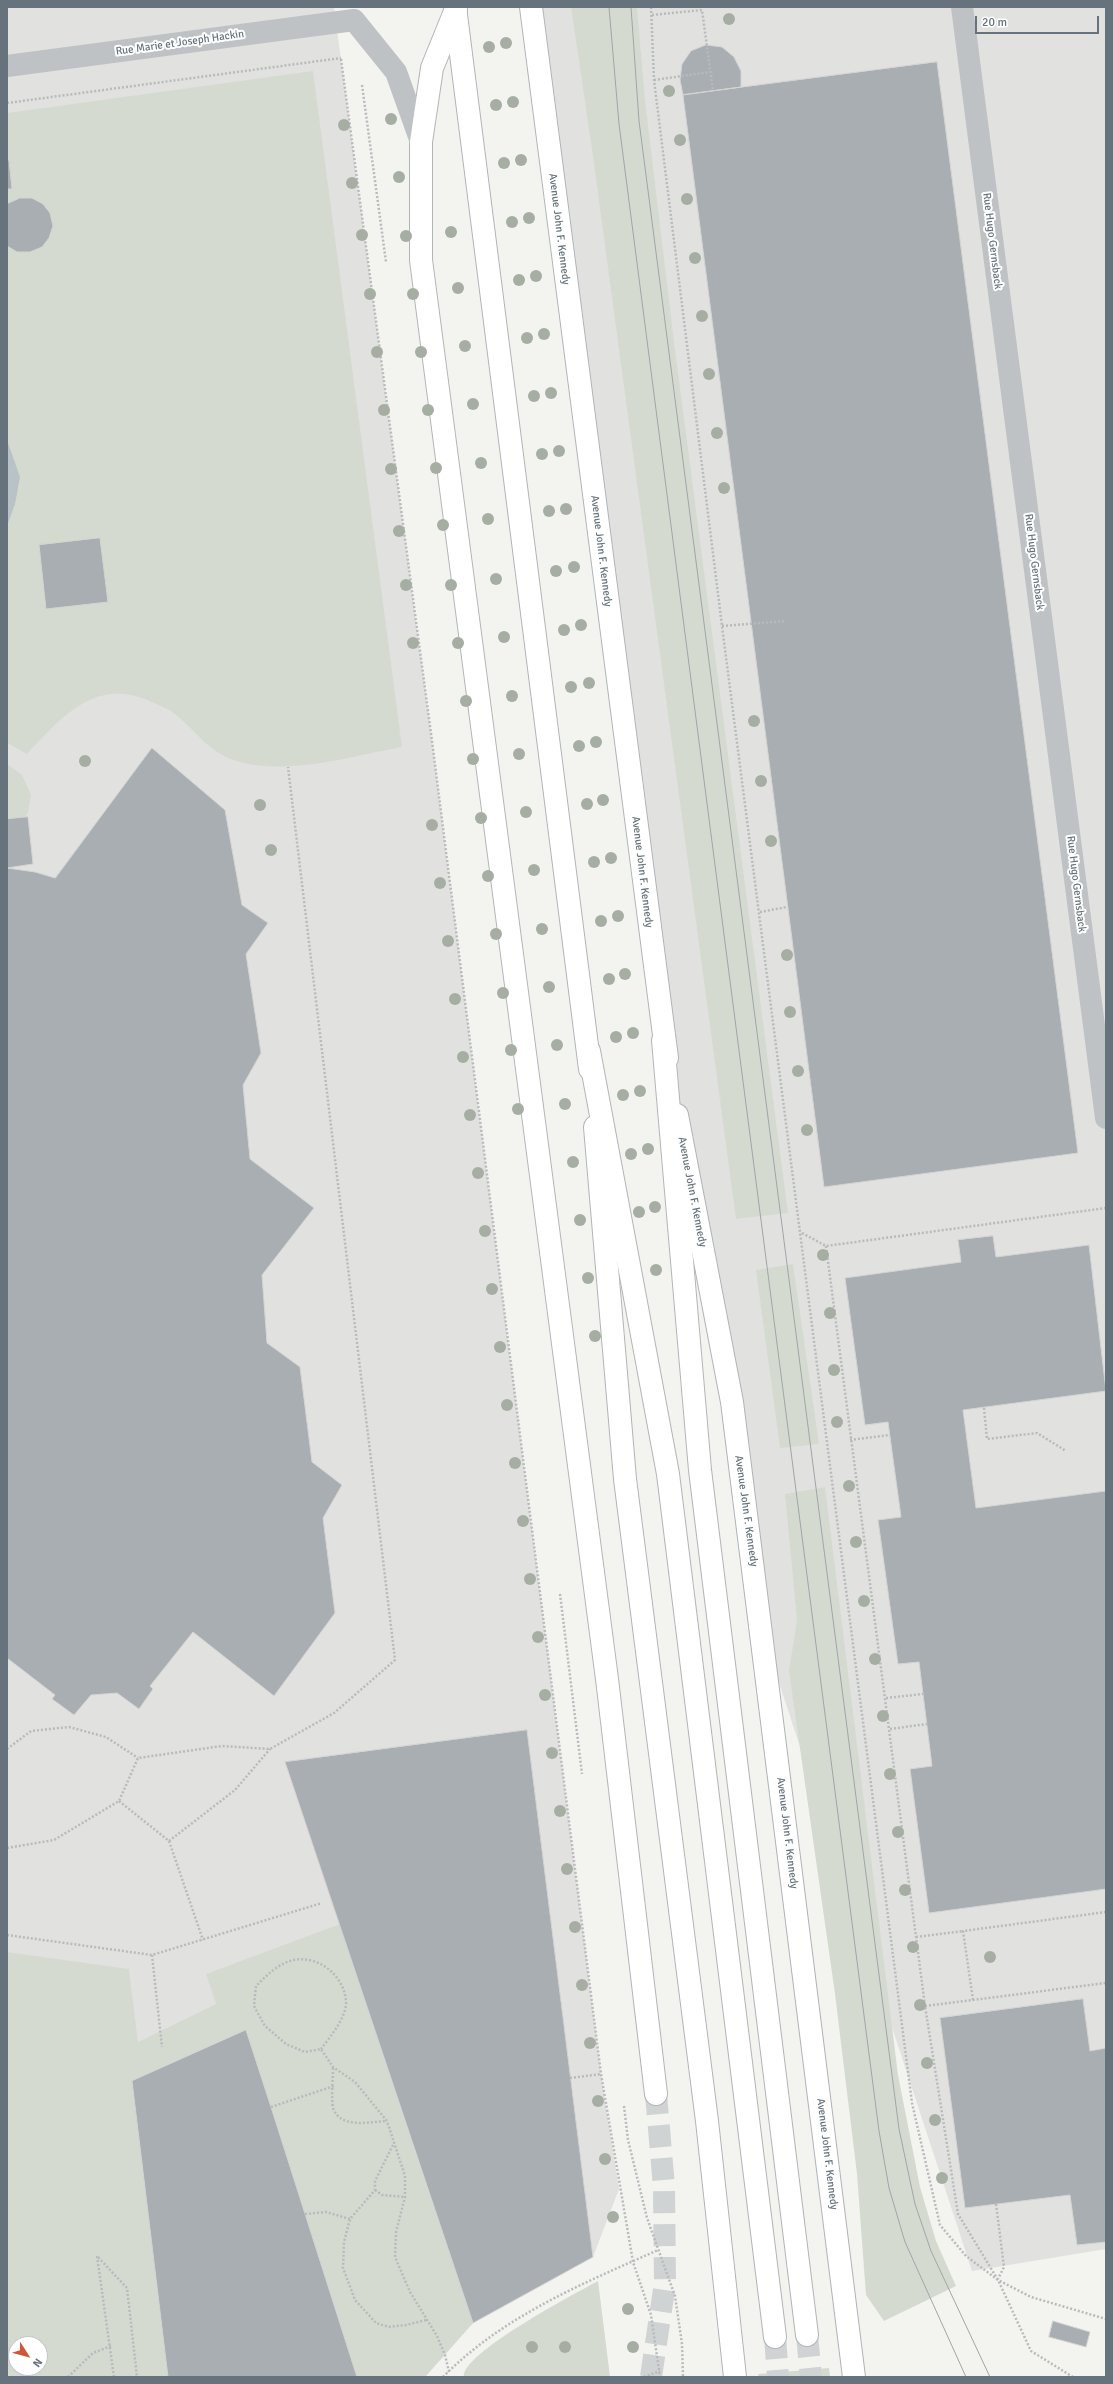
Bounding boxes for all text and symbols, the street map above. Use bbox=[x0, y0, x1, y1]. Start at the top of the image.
scale bar bbox=[977, 8, 1101, 34]
text: 20 m bbox=[982, 15, 1007, 30]
street label: Rue Marie et Joseph Hackin bbox=[115, 27, 245, 59]
street label: Avenue John F. Kennedy bbox=[546, 172, 572, 286]
street label: Rue Hugo Gernsback bbox=[980, 192, 1004, 290]
street label: Avenue John F. Kennedy bbox=[588, 494, 614, 608]
street label: Rue Hugo Gernsback bbox=[1022, 513, 1046, 611]
street label: Avenue John F. Kennedy bbox=[629, 815, 655, 929]
street label: Rue Hugo Gernsback bbox=[1064, 835, 1088, 933]
street label: Avenue John F. Kennedy bbox=[675, 1136, 709, 1248]
street label: Avenue John F. Kennedy bbox=[732, 1455, 760, 1567]
street label: Avenue John F. Kennedy bbox=[774, 1776, 800, 1890]
street label: Avenue John F. Kennedy bbox=[814, 2097, 840, 2211]
north arrow bbox=[8, 2336, 48, 2376]
text: N bbox=[30, 2356, 45, 2370]

